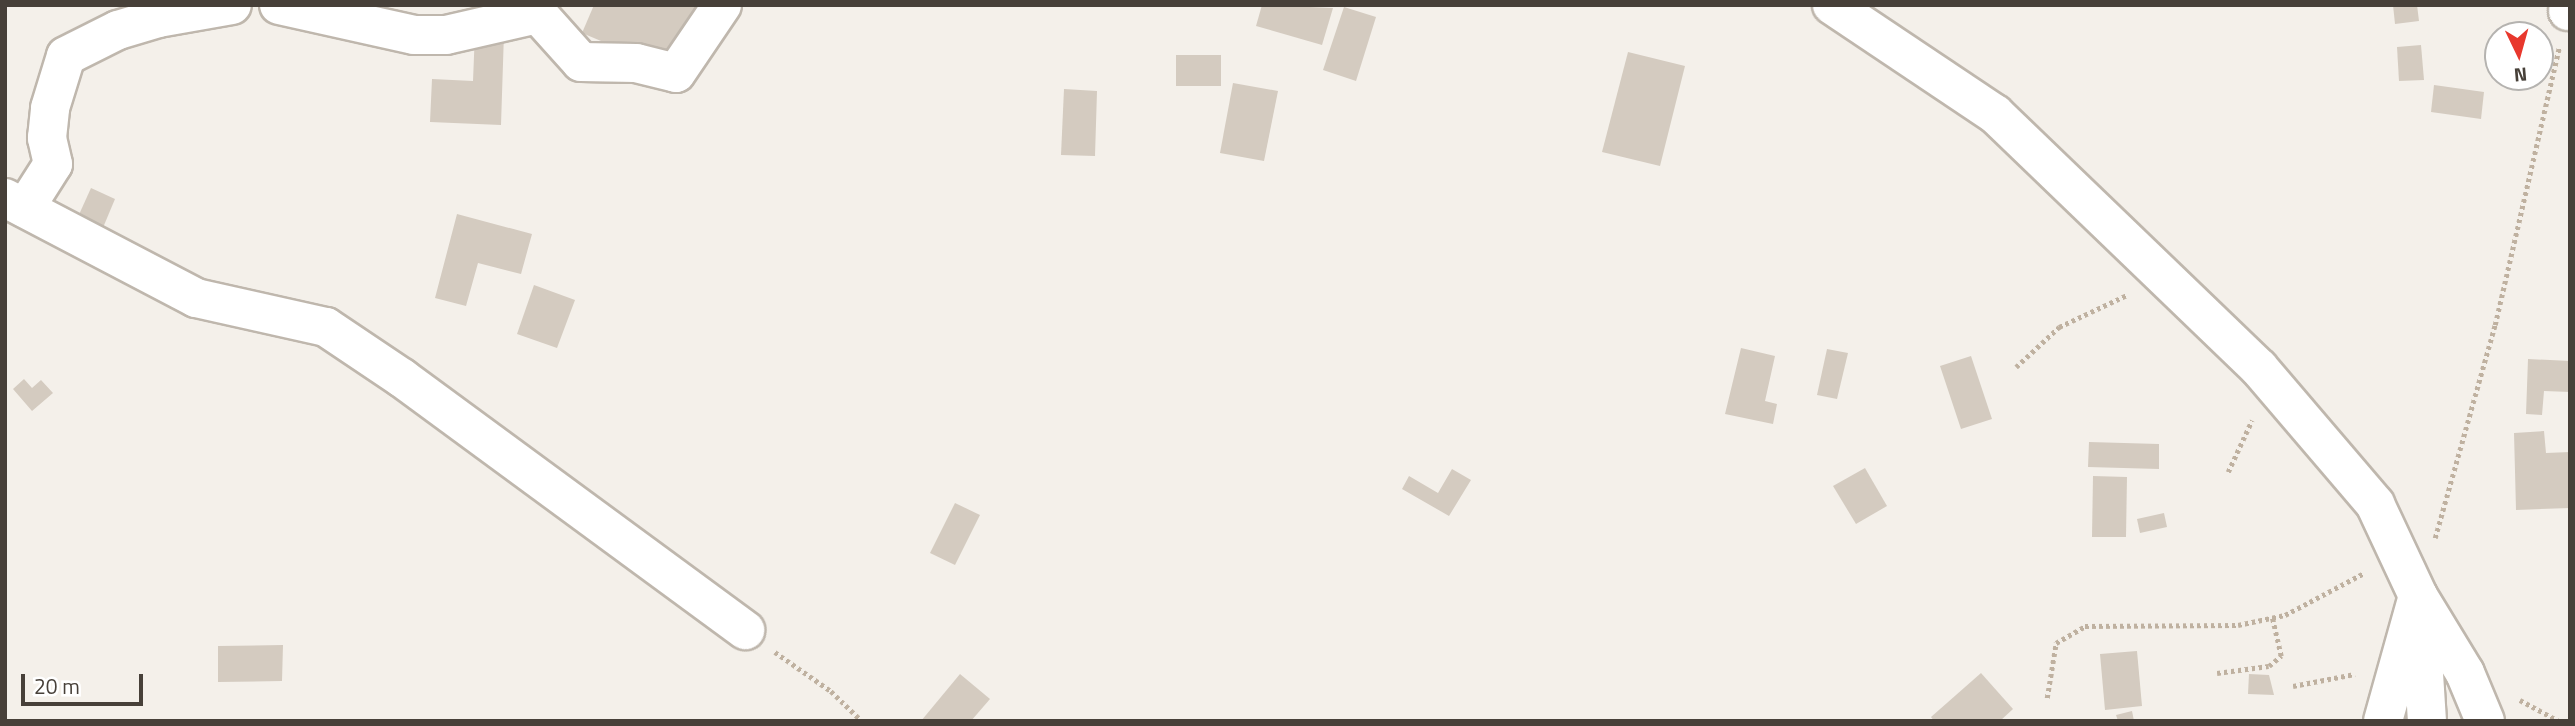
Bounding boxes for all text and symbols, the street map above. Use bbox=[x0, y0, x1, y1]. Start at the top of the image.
north arrow bbox=[2484, 21, 2554, 91]
text: N bbox=[2513, 60, 2529, 90]
scale bar bbox=[24, 660, 147, 704]
text: 20 m bbox=[34, 670, 80, 702]

